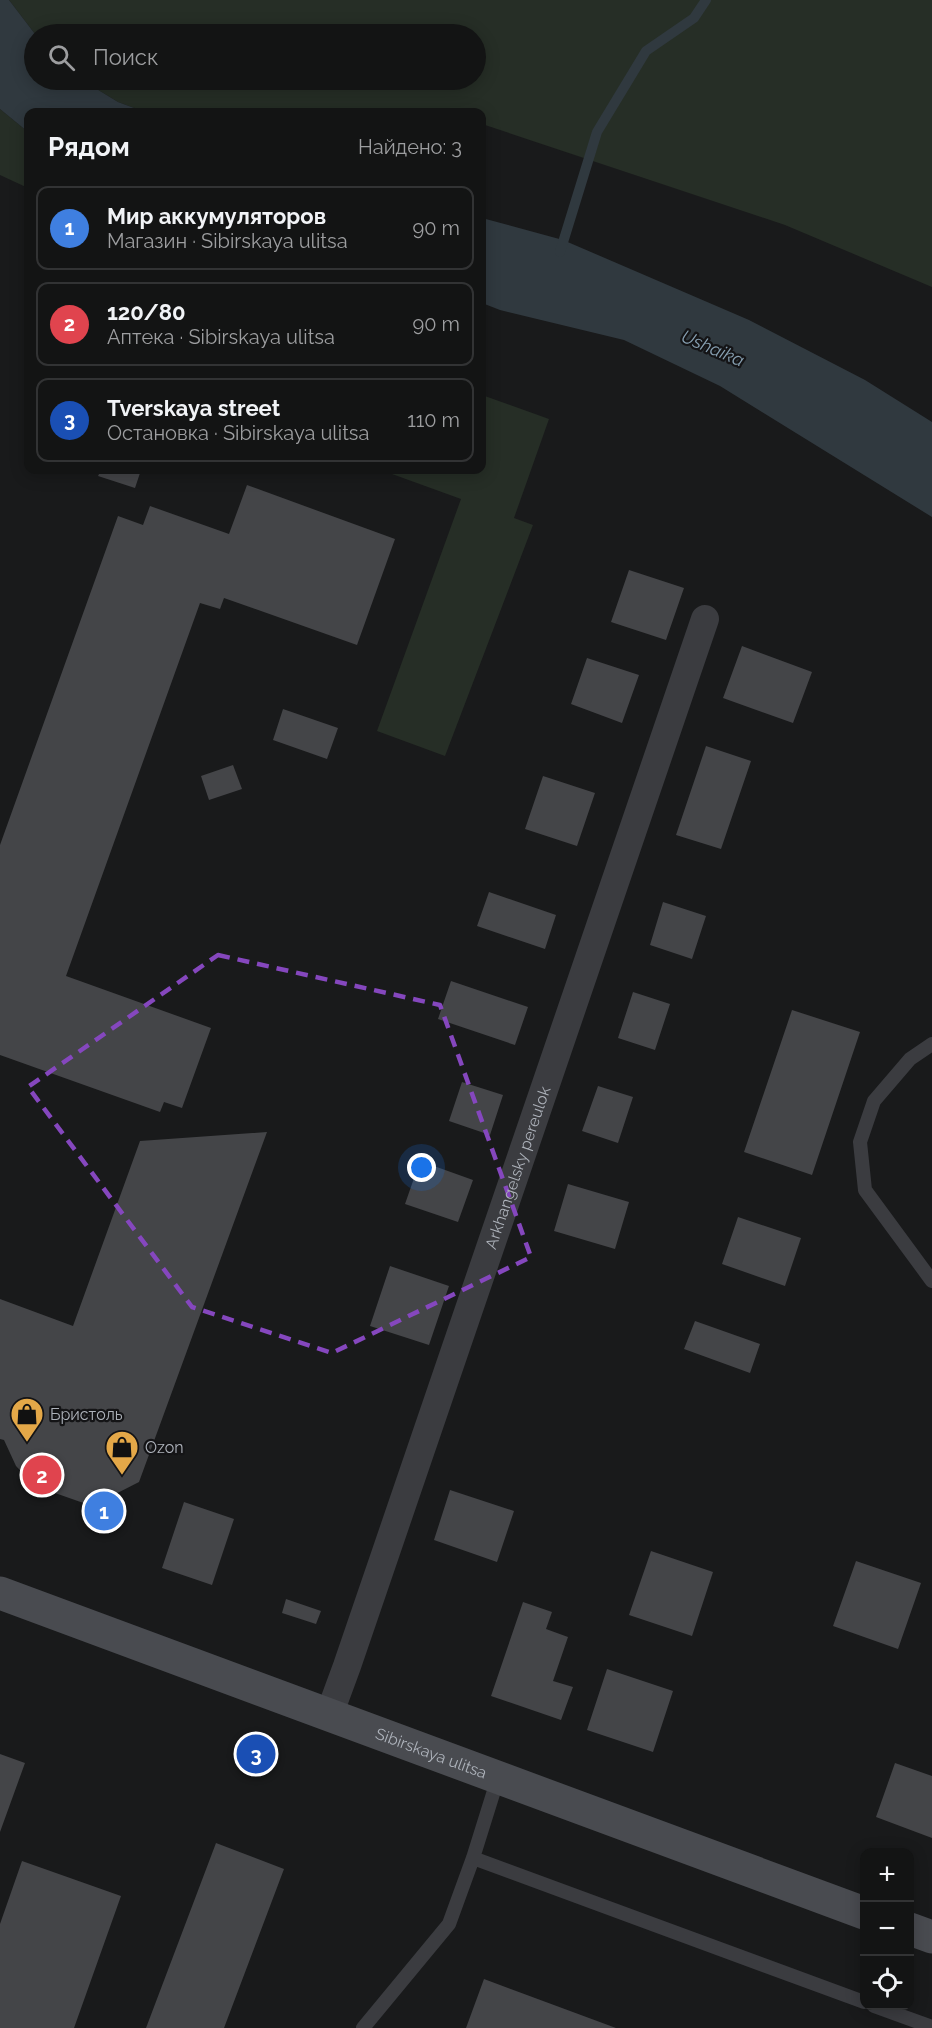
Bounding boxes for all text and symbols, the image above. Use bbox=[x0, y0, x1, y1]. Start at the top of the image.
search box bbox=[24, 24, 486, 90]
icon: search bbox=[45, 41, 78, 74]
text: Поиск bbox=[93, 44, 158, 70]
text: Рядом bbox=[48, 132, 130, 162]
text: Найдено: 3 bbox=[358, 135, 462, 159]
text: Мир аккумуляторов bbox=[107, 203, 326, 229]
text: 1 bbox=[65, 216, 74, 240]
text: 90 m bbox=[413, 216, 460, 240]
text: Магазин · Sibirskaya ulitsa bbox=[107, 229, 348, 253]
text: 120/80 bbox=[107, 299, 185, 325]
text: 2 bbox=[64, 312, 75, 336]
text: 90 m bbox=[413, 312, 460, 336]
text: Аптека · Sibirskaya ulitsa bbox=[107, 325, 335, 349]
water label: Ushaika bbox=[678, 325, 748, 371]
text: Tverskaya street bbox=[107, 395, 280, 421]
text: 3 bbox=[64, 408, 75, 432]
text: 110 m bbox=[407, 408, 460, 432]
text: Остановка · Sibirskaya ulitsa bbox=[107, 421, 369, 445]
street label: Arkhangelsky pereulok bbox=[481, 1083, 554, 1251]
your location bbox=[407, 1153, 436, 1182]
shop icon: Бристоль bbox=[9, 1396, 45, 1443]
place label: Бристоль bbox=[50, 1405, 123, 1424]
shop icon: Ozon bbox=[104, 1429, 140, 1476]
place label: Ozon bbox=[145, 1438, 184, 1457]
pin: 2 bbox=[22, 1452, 62, 1498]
pin: 1 bbox=[84, 1488, 124, 1534]
street label: Sibirskaya ulitsa bbox=[373, 1723, 490, 1782]
pin: 3 bbox=[236, 1732, 276, 1776]
map controls bbox=[860, 1848, 914, 2010]
button: + bbox=[860, 1848, 914, 1902]
button: − bbox=[860, 1902, 914, 1956]
button: locate bbox=[860, 1956, 914, 2010]

